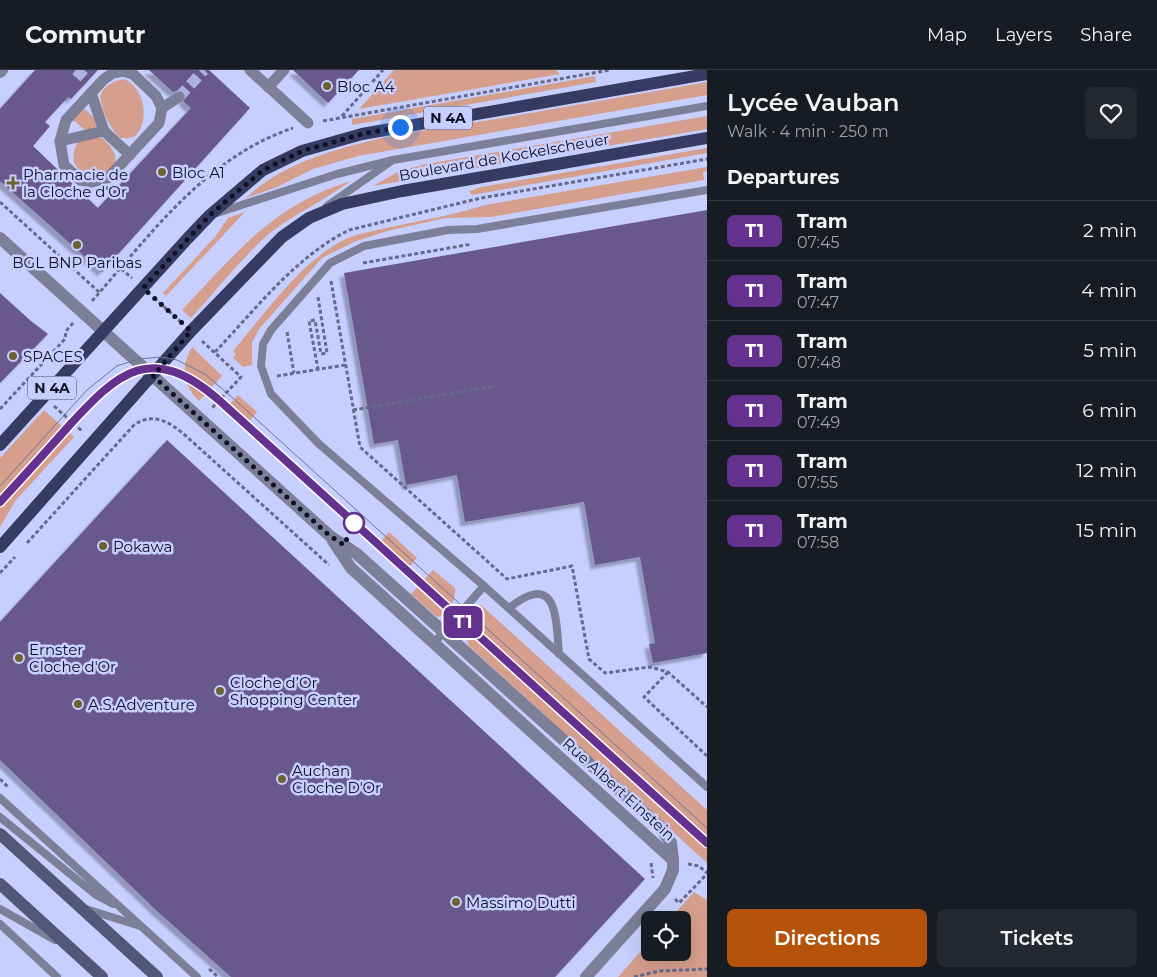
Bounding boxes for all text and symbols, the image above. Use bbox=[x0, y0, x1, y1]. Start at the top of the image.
text: Commutr bbox=[25, 20, 145, 49]
text: Map bbox=[927, 24, 967, 46]
text: Layers bbox=[995, 24, 1052, 46]
text: Share bbox=[1080, 24, 1132, 46]
place label: Bloc A4 bbox=[337, 77, 395, 96]
marker: Bloc A4 bbox=[321, 80, 333, 92]
button: heart bbox=[1085, 87, 1137, 139]
text: Lycée Vauban bbox=[727, 88, 900, 117]
road number: N 4A bbox=[424, 106, 472, 129]
your location bbox=[388, 115, 413, 140]
text: Walk · 4 min · 250 m bbox=[727, 122, 889, 141]
street label: Boulevard de Kockelscheuer bbox=[397, 129, 611, 185]
place label: Bloc A1 bbox=[172, 163, 225, 182]
place label: Pharmacie de la Cloche d'Or bbox=[23, 165, 128, 201]
marker: Bloc A1 bbox=[156, 166, 168, 178]
text: Departures bbox=[727, 166, 839, 189]
marker: Pharmacie de la Cloche d'Or bbox=[7, 177, 19, 189]
text: Tram bbox=[797, 210, 848, 233]
text: 2 min bbox=[1083, 219, 1137, 242]
text: T1 bbox=[745, 220, 764, 242]
text: 07:45 bbox=[797, 233, 840, 252]
marker: BGL BNP Paribas bbox=[71, 239, 83, 251]
place label: BGL BNP Paribas bbox=[12, 253, 142, 272]
text: Tram bbox=[797, 270, 848, 293]
text: 4 min bbox=[1081, 279, 1137, 302]
text: T1 bbox=[745, 280, 764, 302]
text: 07:47 bbox=[797, 293, 839, 312]
text: Tram bbox=[797, 330, 848, 353]
text: 5 min bbox=[1083, 339, 1137, 362]
text: T1 bbox=[745, 340, 764, 362]
place label: SPACES bbox=[23, 347, 83, 366]
marker: SPACES bbox=[7, 350, 19, 362]
text: 07:48 bbox=[797, 353, 841, 372]
road number: N 4A bbox=[28, 376, 76, 400]
text: Tram bbox=[797, 390, 848, 413]
text: 6 min bbox=[1082, 399, 1137, 422]
text: T1 bbox=[745, 400, 764, 422]
text: 07:49 bbox=[797, 413, 840, 432]
text: Tram bbox=[797, 450, 848, 473]
text: 12 min bbox=[1076, 459, 1137, 482]
text: T1 bbox=[745, 460, 764, 482]
text: 07:55 bbox=[797, 473, 838, 492]
text: Tram bbox=[797, 510, 848, 533]
unlabelled marker bbox=[343, 512, 365, 534]
text: 15 min bbox=[1076, 519, 1137, 542]
text: T1 bbox=[745, 520, 764, 542]
text: 07:58 bbox=[797, 533, 839, 552]
place label: Pokawa bbox=[113, 537, 172, 556]
marker: Pokawa bbox=[97, 540, 109, 552]
line badge: T1 bbox=[440, 606, 486, 638]
text: T1 bbox=[454, 611, 472, 633]
place label: Ernster Cloche d'Or bbox=[29, 640, 116, 676]
marker: Ernster Cloche d'Or bbox=[13, 652, 25, 664]
place label: Cloche d’Or Shopping Center bbox=[230, 673, 358, 709]
marker: Cloche d’Or Shopping Center bbox=[214, 685, 226, 697]
place label: A.S.Adventure bbox=[88, 695, 195, 714]
marker: A.S.Adventure bbox=[72, 698, 84, 710]
street label: Rue Albert Einstein bbox=[559, 734, 679, 844]
place label: Auchan Cloche D'Or bbox=[292, 761, 381, 797]
marker: Auchan Cloche D'Or bbox=[276, 773, 288, 785]
place label: Massimo Dutti bbox=[466, 893, 576, 912]
marker: Massimo Dutti bbox=[450, 896, 462, 908]
button: Directions bbox=[727, 909, 927, 967]
button: Tickets bbox=[937, 909, 1137, 967]
map controls bbox=[641, 911, 691, 961]
button: locate bbox=[641, 911, 691, 961]

